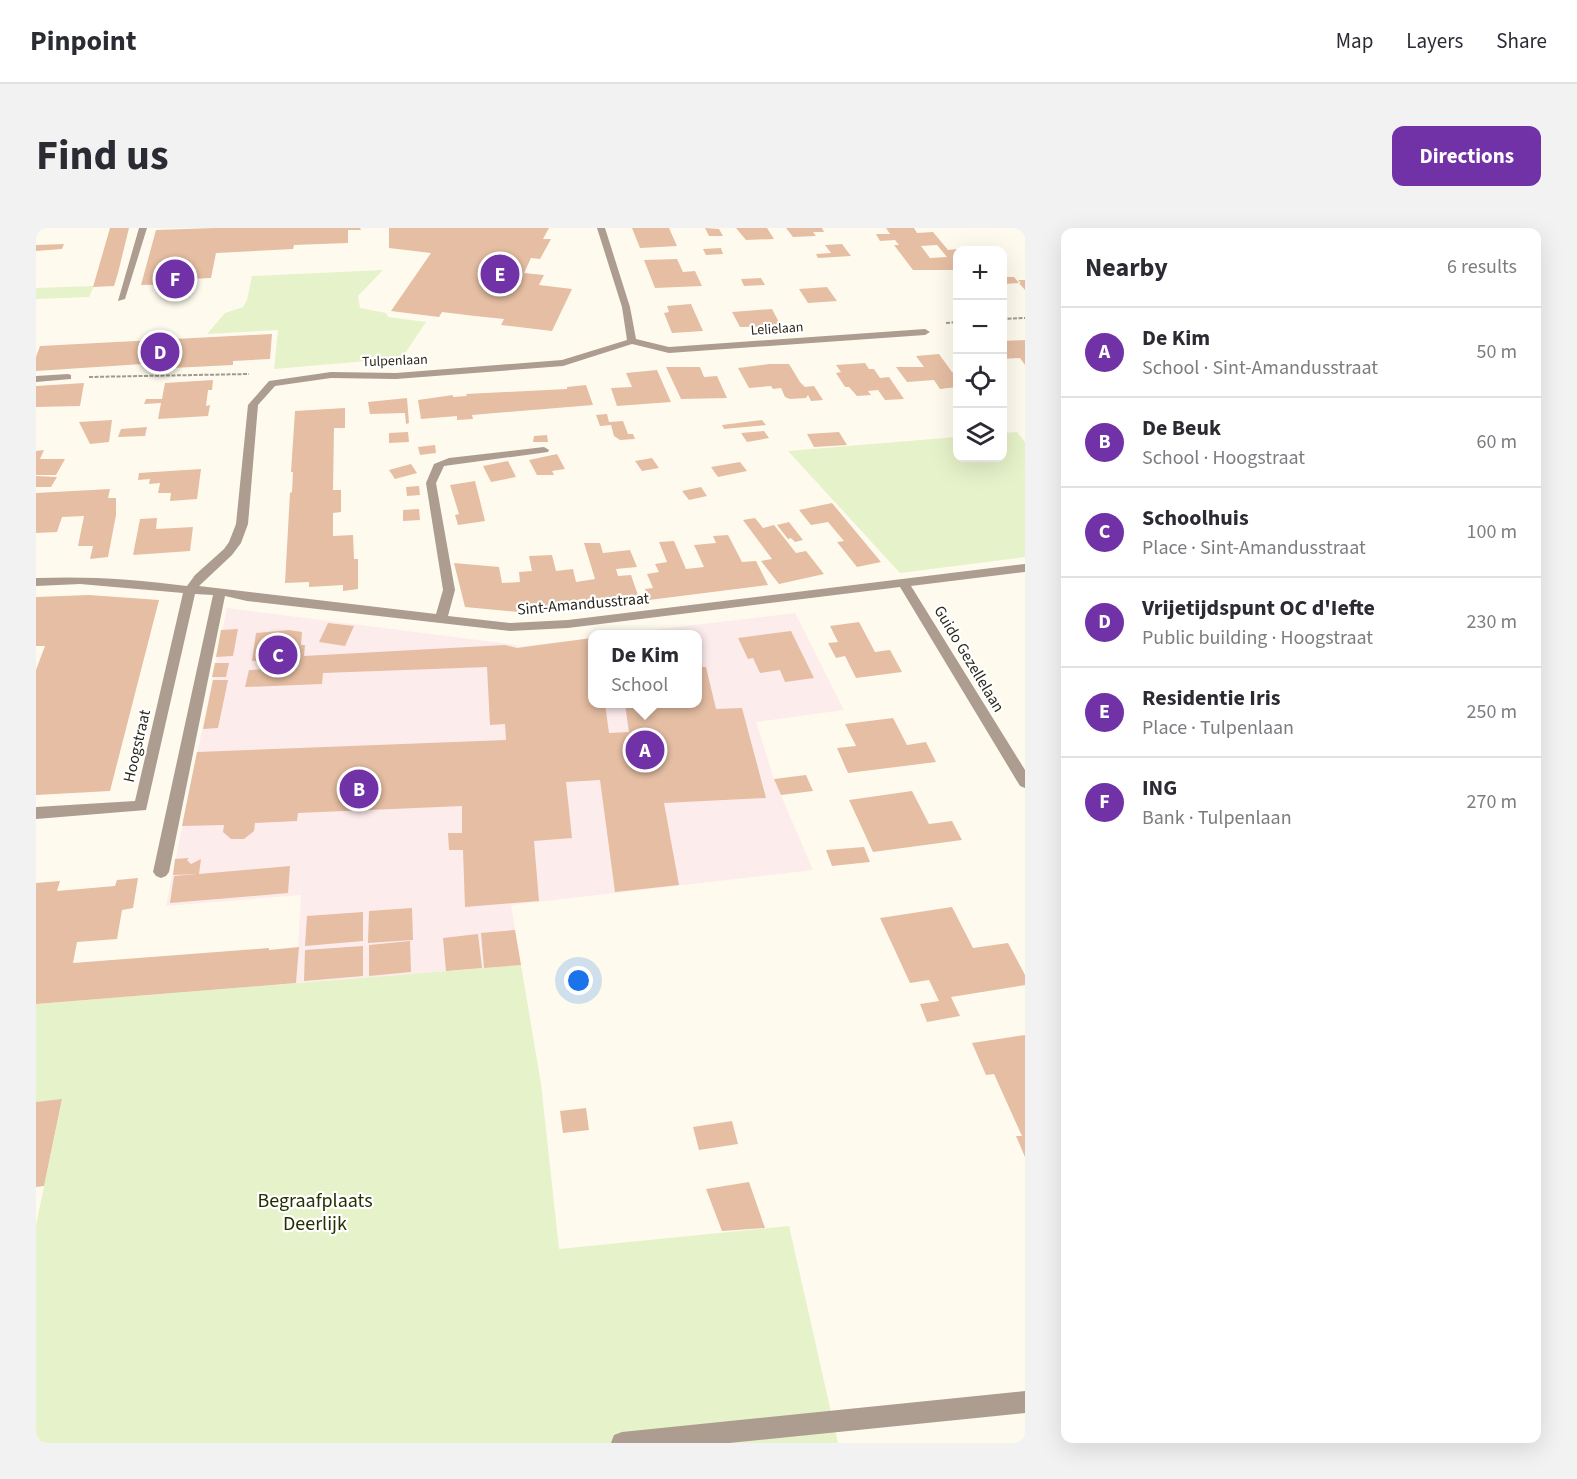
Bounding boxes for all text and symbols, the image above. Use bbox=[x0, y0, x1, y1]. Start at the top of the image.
text: Pinpoint bbox=[30, 21, 137, 61]
text: Map bbox=[1336, 26, 1373, 56]
text: Layers bbox=[1406, 26, 1463, 56]
text: Share bbox=[1496, 26, 1547, 56]
text: Find us bbox=[36, 126, 169, 186]
button: Directions bbox=[1392, 126, 1541, 186]
map controls bbox=[953, 246, 1007, 462]
button: + bbox=[953, 246, 1007, 300]
text: Nearby bbox=[1085, 249, 1168, 286]
pin: E bbox=[480, 252, 520, 296]
text: 6 results bbox=[1447, 253, 1517, 281]
pin: F bbox=[156, 256, 194, 302]
button: − bbox=[953, 300, 1007, 354]
street label: Lelielaan bbox=[750, 317, 804, 341]
text: De Kim bbox=[1142, 322, 1210, 354]
pin: D bbox=[140, 330, 180, 374]
text: A bbox=[1099, 338, 1110, 366]
text: 50 m bbox=[1477, 338, 1517, 366]
street label: Tulpenlaan bbox=[362, 350, 428, 372]
button: locate bbox=[953, 354, 1007, 408]
text: School · Sint-Amandusstraat bbox=[1142, 354, 1378, 382]
button: layers bbox=[953, 408, 1007, 462]
text: De Beuk bbox=[1142, 412, 1221, 444]
text: B bbox=[1098, 428, 1111, 456]
text: 60 m bbox=[1477, 428, 1517, 456]
text: School · Hoogstraat bbox=[1142, 444, 1305, 472]
text: Schoolhuis bbox=[1142, 502, 1249, 534]
text: C bbox=[1099, 518, 1110, 546]
text: 100 m bbox=[1467, 518, 1517, 546]
text: Place · Sint-Amandusstraat bbox=[1142, 534, 1366, 562]
street label: Sint-Amandusstraat bbox=[516, 587, 651, 621]
text: Vrijetijdspunt OC d'Iefte bbox=[1142, 592, 1375, 624]
street label: Guido Gezellelaan bbox=[928, 602, 1010, 716]
text: D bbox=[1098, 608, 1111, 636]
text: 230 m bbox=[1467, 608, 1517, 636]
text: Public building · Hoogstraat bbox=[1142, 624, 1373, 652]
popup bbox=[588, 630, 702, 708]
pin: C bbox=[258, 632, 298, 678]
text: De Kim bbox=[611, 639, 679, 671]
text: School bbox=[611, 671, 668, 699]
text: Residentie Iris bbox=[1142, 682, 1281, 714]
text: E bbox=[1099, 698, 1110, 726]
text: 250 m bbox=[1467, 698, 1517, 726]
street label: Hoogstraat bbox=[118, 707, 156, 785]
text: Place · Tulpenlaan bbox=[1142, 714, 1294, 742]
pin: A bbox=[626, 728, 664, 772]
pin: B bbox=[340, 766, 378, 812]
text: ING bbox=[1142, 772, 1177, 804]
text: F bbox=[1099, 788, 1110, 816]
text: 270 m bbox=[1467, 788, 1517, 816]
text: Bank · Tulpenlaan bbox=[1142, 804, 1292, 832]
your location bbox=[564, 966, 593, 995]
park label: Begraafplaats Deerlijk bbox=[257, 1187, 373, 1238]

